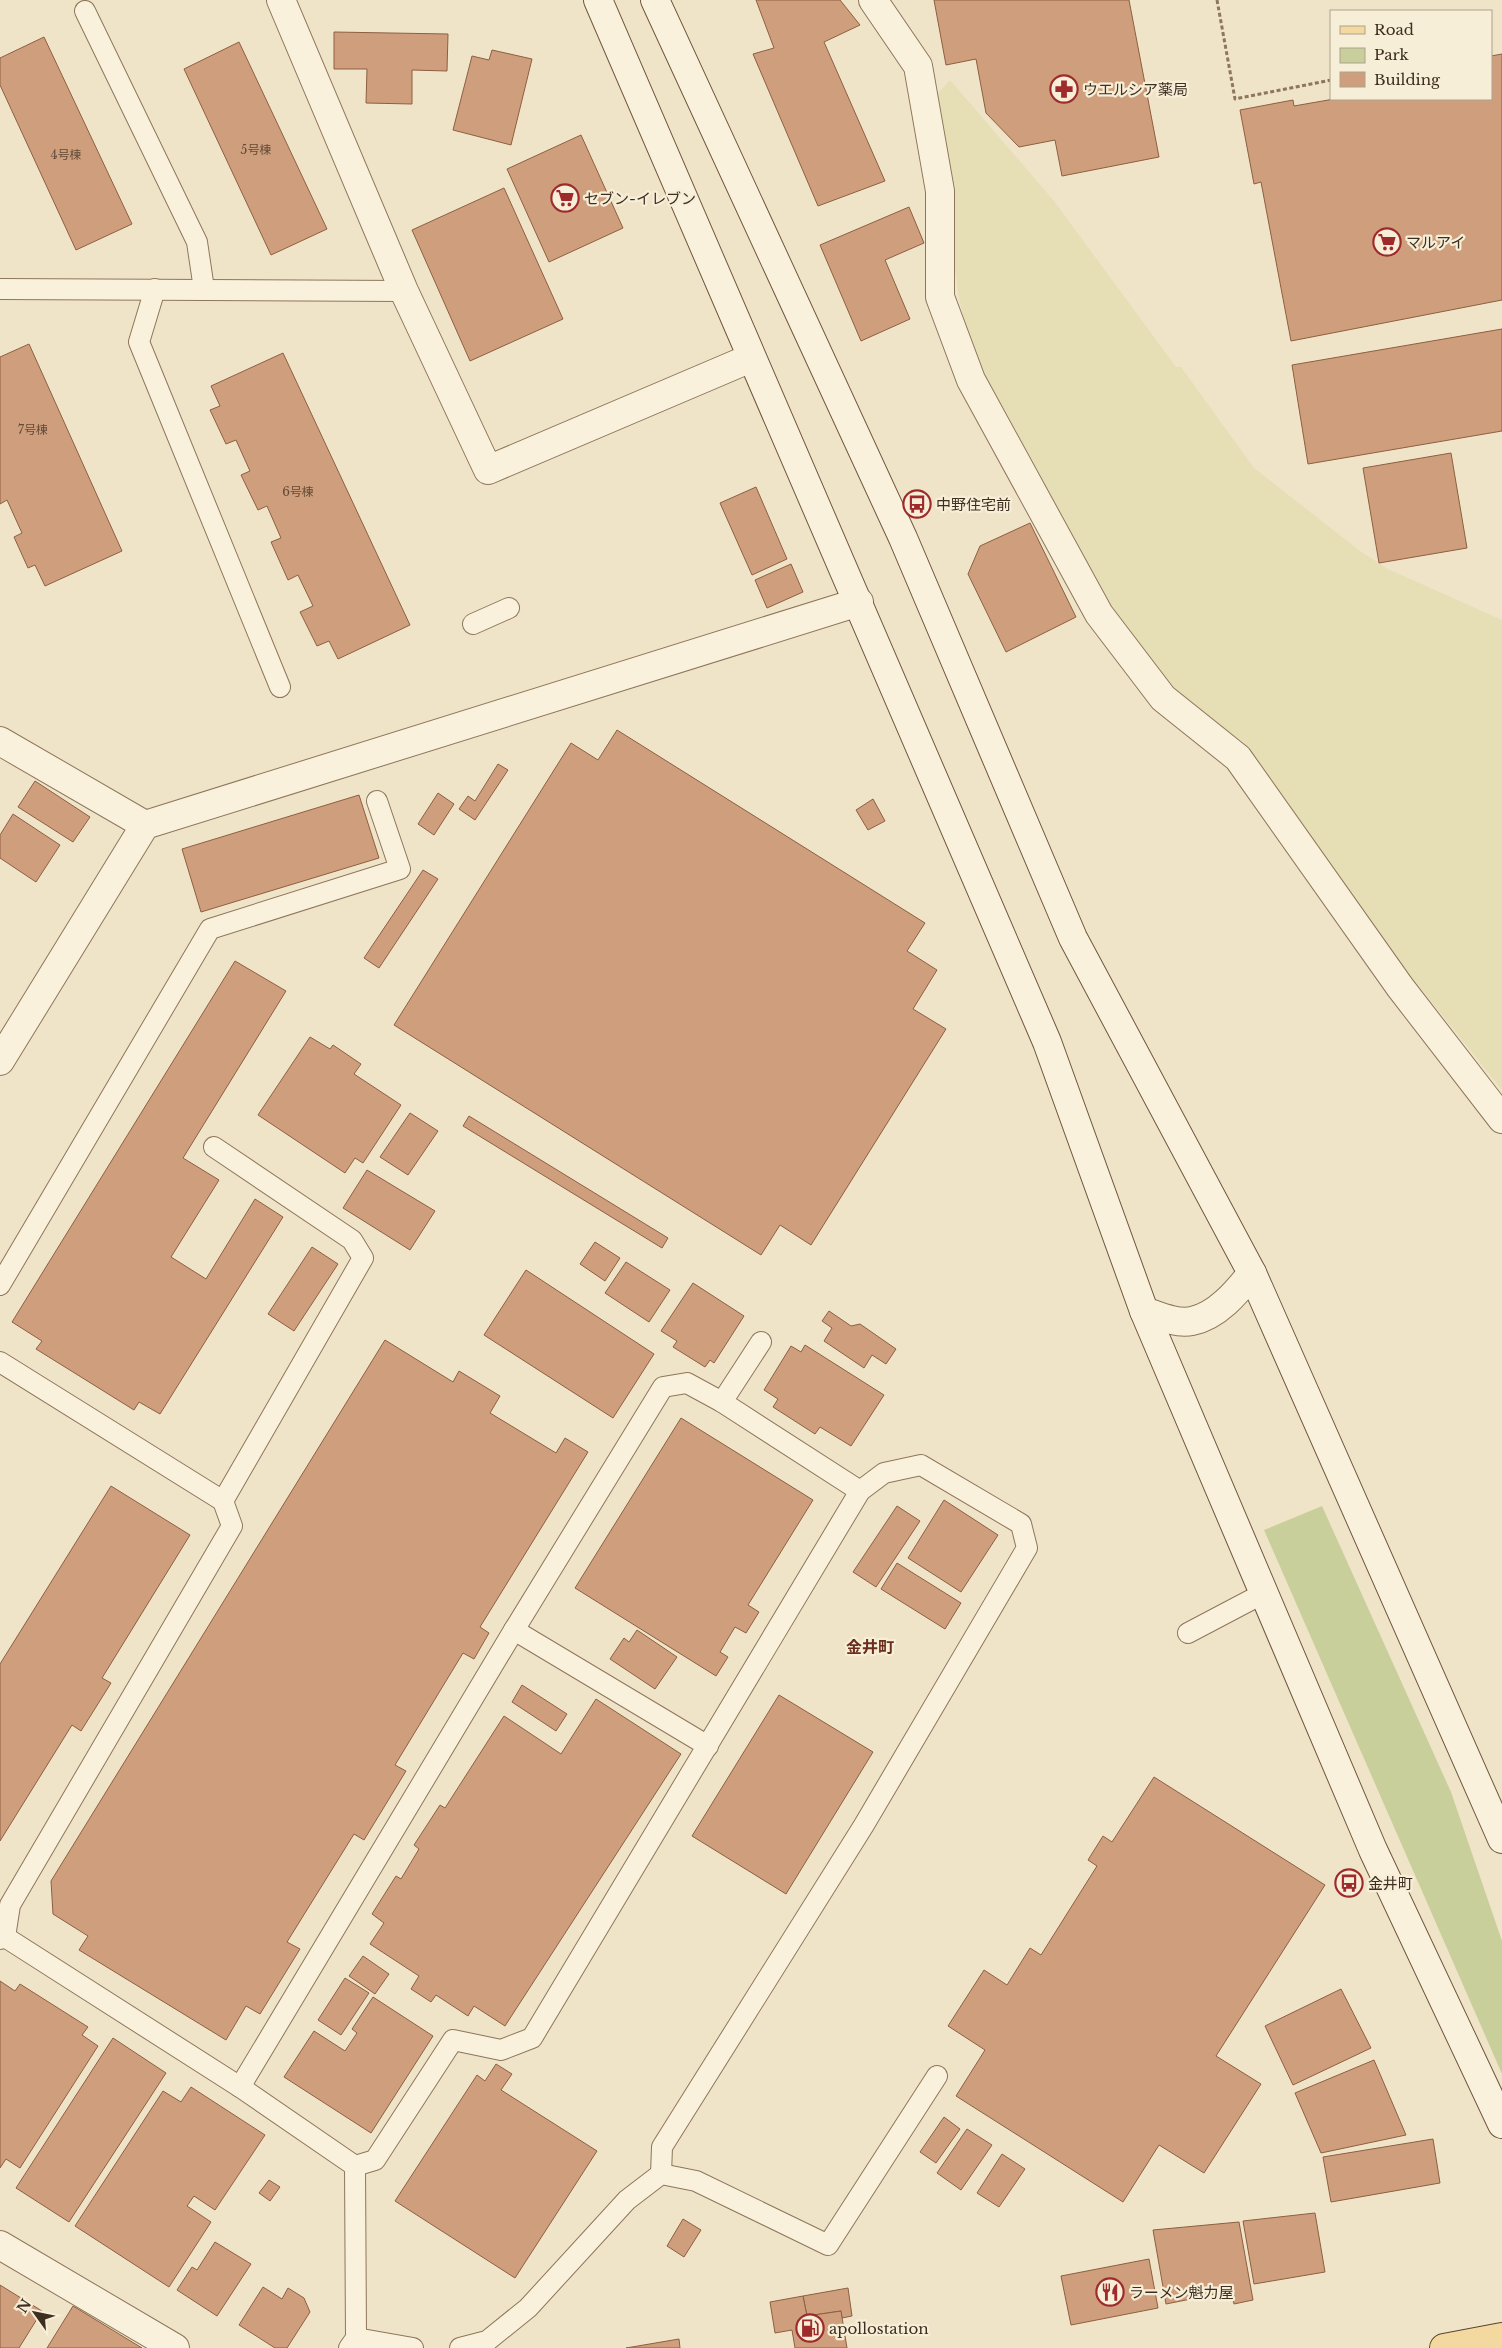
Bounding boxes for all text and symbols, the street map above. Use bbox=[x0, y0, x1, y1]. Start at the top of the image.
legend bbox=[1330, 10, 1492, 100]
text: Road bbox=[1374, 20, 1414, 39]
text: Park bbox=[1374, 45, 1410, 64]
text: Building bbox=[1374, 70, 1441, 89]
pharmacy icon: ウエルシア薬局 bbox=[1049, 74, 1079, 104]
place label: ウエルシア薬局 bbox=[1083, 80, 1188, 99]
house number: 5号棟 bbox=[241, 142, 271, 157]
house number: 4号棟 bbox=[50, 147, 82, 162]
supermarket icon: セブン-イレブン bbox=[550, 183, 580, 213]
place label: セブン-イレブン bbox=[584, 189, 696, 208]
supermarket icon: マルアイ bbox=[1372, 227, 1402, 257]
place label: マルアイ bbox=[1406, 233, 1465, 252]
house number: 7号棟 bbox=[18, 422, 48, 437]
house number: 6号棟 bbox=[282, 484, 314, 499]
bus stop icon: 中野住宅前 bbox=[902, 489, 932, 519]
place label: 中野住宅前 bbox=[936, 495, 1011, 514]
district label: 金井町 bbox=[846, 1637, 894, 1657]
bus stop icon: 金井町 bbox=[1334, 1868, 1364, 1898]
place label: 金井町 bbox=[1368, 1874, 1413, 1893]
restaurant icon: ラーメン魁力屋 bbox=[1095, 2277, 1125, 2307]
place label: ラーメン魁力屋 bbox=[1129, 2283, 1233, 2302]
north arrow bbox=[10, 2288, 60, 2338]
text: N bbox=[13, 2295, 35, 2316]
fuel station icon: apollostation bbox=[795, 2313, 825, 2343]
place label: apollostation bbox=[829, 2319, 929, 2338]

